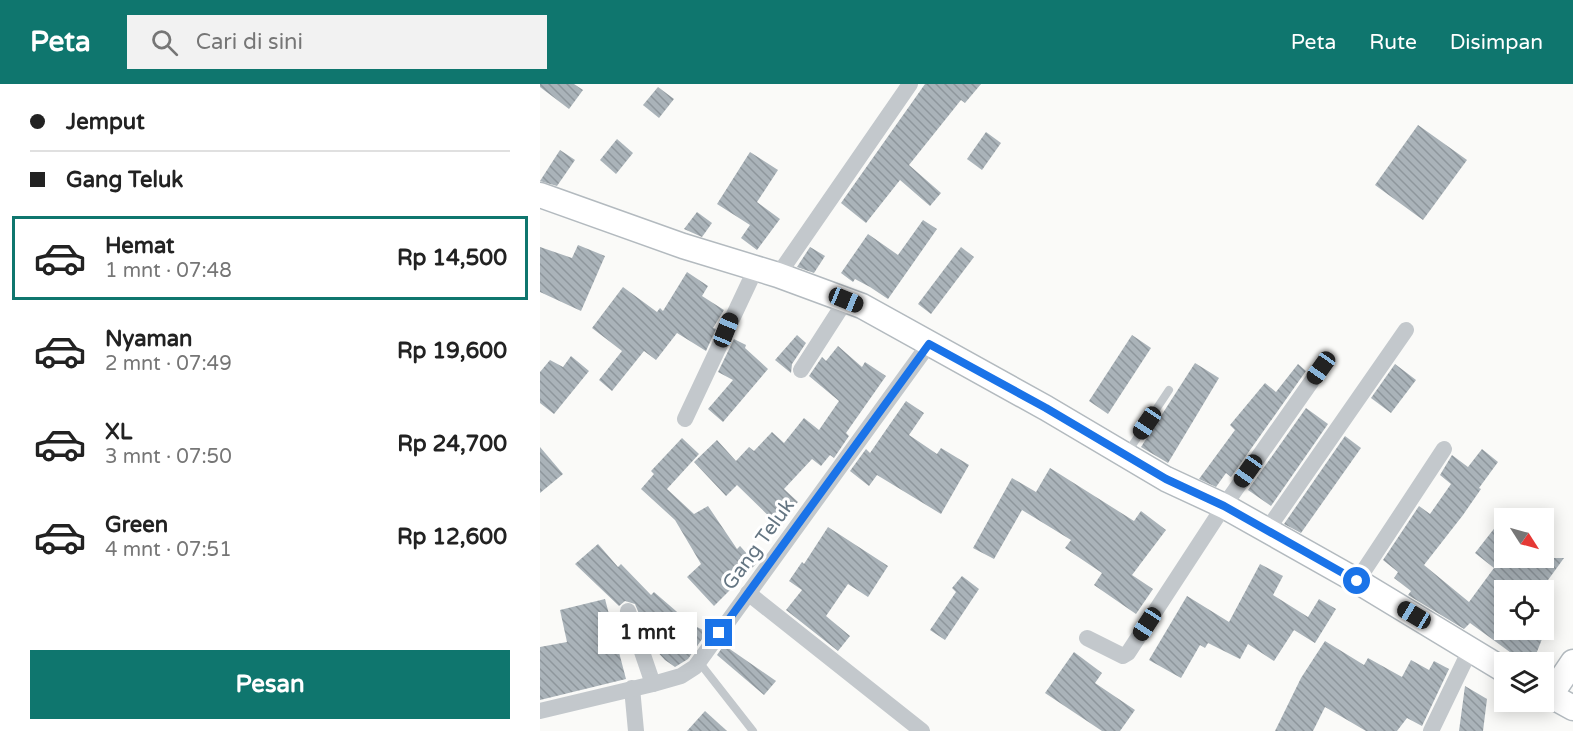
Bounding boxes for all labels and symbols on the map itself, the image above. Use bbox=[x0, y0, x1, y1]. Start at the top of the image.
car bbox=[826, 285, 866, 315]
car bbox=[711, 310, 741, 350]
car bbox=[1303, 348, 1339, 388]
car bbox=[1129, 403, 1165, 443]
car bbox=[1230, 451, 1266, 491]
street label: Gang Teluk bbox=[718, 494, 800, 595]
north arrow bbox=[1494, 508, 1554, 568]
route start bbox=[1343, 567, 1370, 594]
car bbox=[1394, 598, 1434, 632]
car bbox=[1130, 604, 1164, 644]
callout: 1 mnt bbox=[599, 612, 698, 654]
route end bbox=[705, 619, 732, 646]

